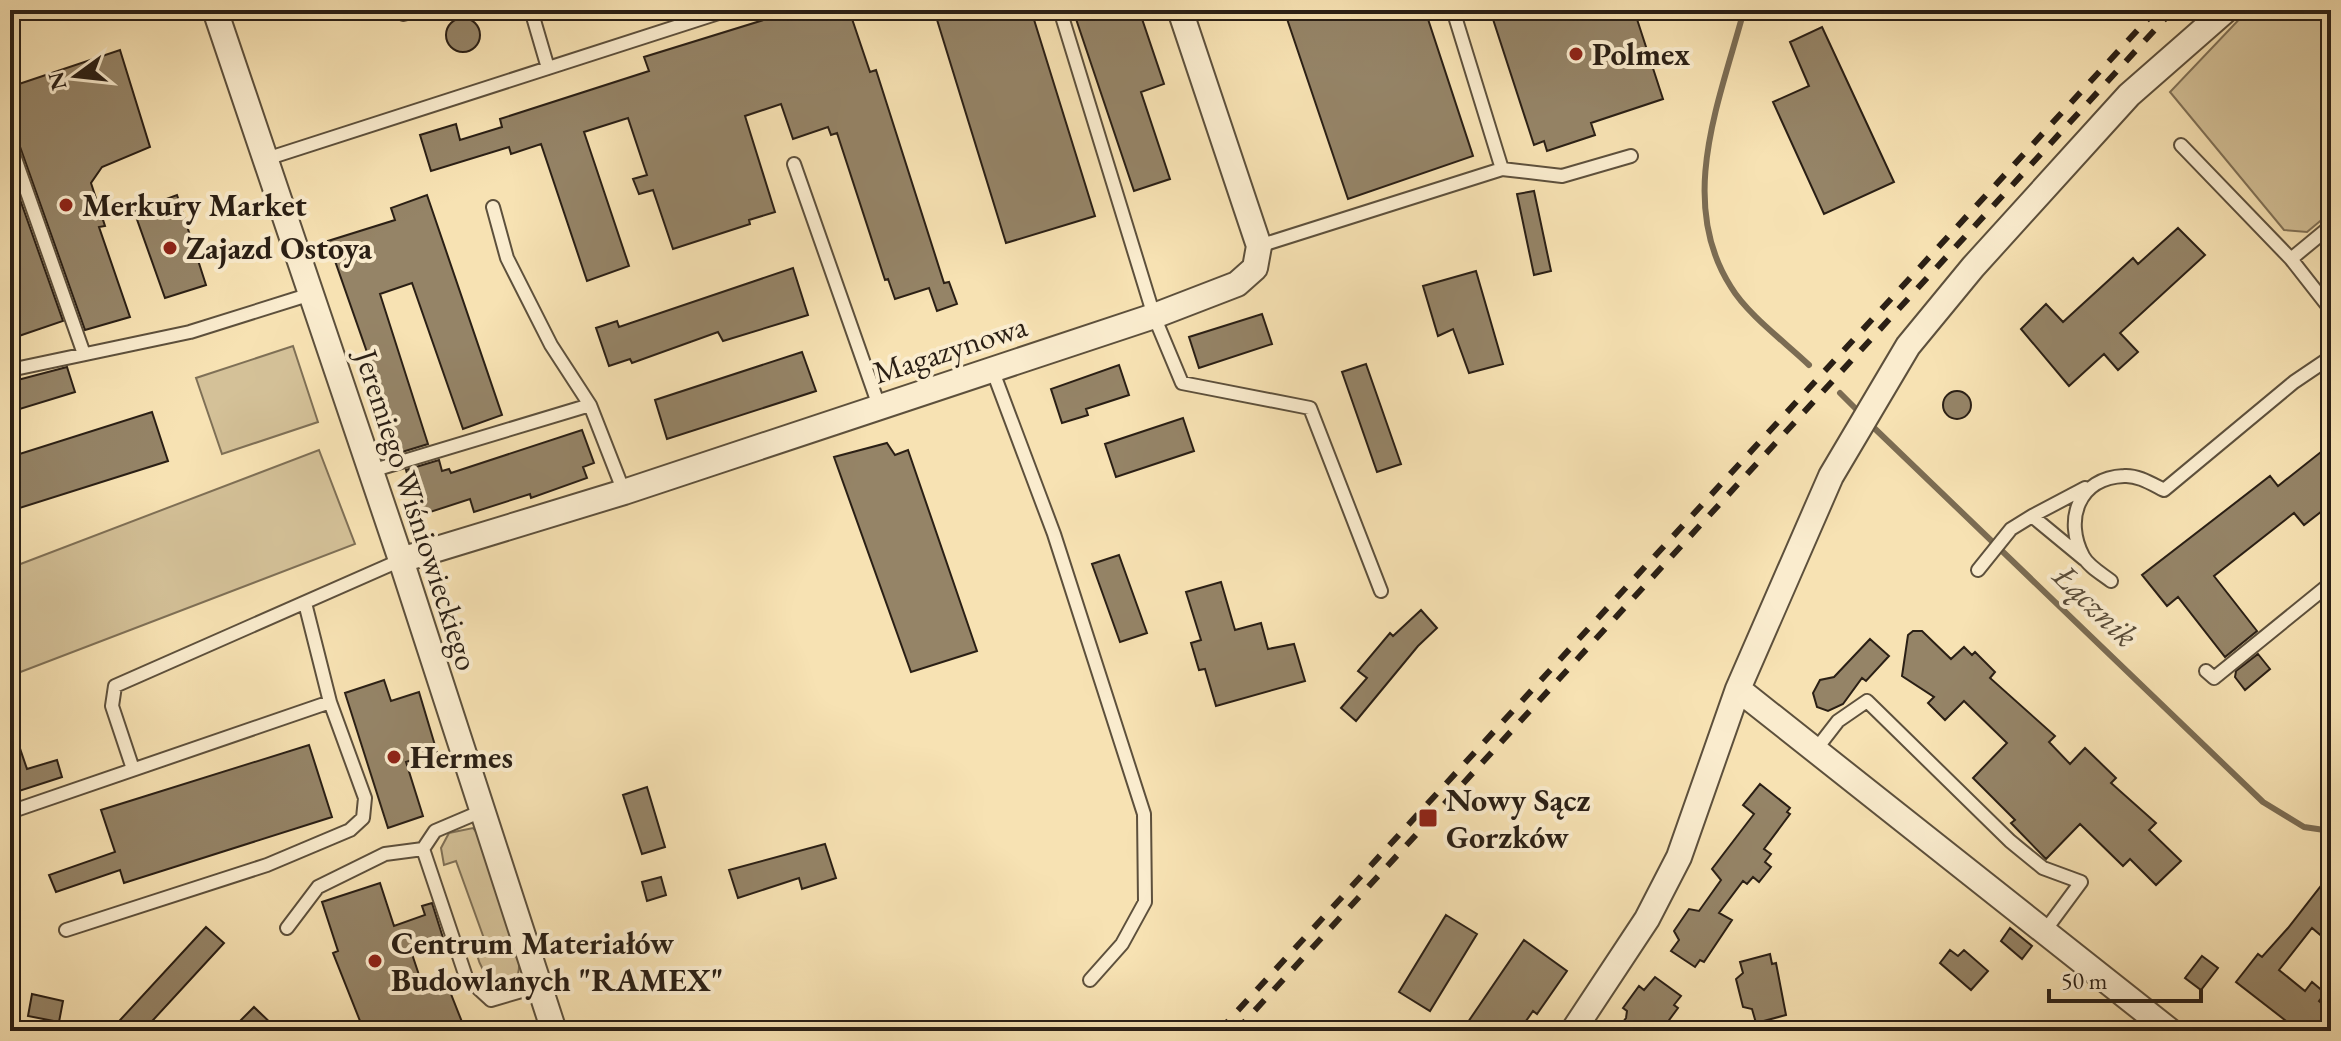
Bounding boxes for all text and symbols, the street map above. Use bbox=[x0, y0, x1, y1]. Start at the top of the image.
place label: Polmex bbox=[1592, 33, 1690, 75]
north arrow bbox=[36, 36, 116, 116]
marker: Polmex bbox=[1567, 45, 1585, 63]
text: N bbox=[41, 69, 73, 93]
place label: Merkury Market bbox=[82, 184, 307, 226]
marker: Merkury Market bbox=[57, 196, 75, 214]
place label: Zajazd Ostoya bbox=[186, 227, 373, 269]
marker: Zajazd Ostoya bbox=[161, 239, 179, 257]
street label: Magazynowa bbox=[868, 304, 1033, 394]
street label: Jeremiego Wiśniowieckiego bbox=[344, 341, 489, 676]
water label: Łącznik bbox=[2043, 553, 2148, 656]
place label: Hermes bbox=[410, 736, 513, 778]
marker: Hermes bbox=[385, 748, 403, 766]
place label: Nowy Sącz Gorzków bbox=[1446, 779, 1591, 858]
marker: Nowy Sącz Gorzków bbox=[1417, 807, 1439, 829]
place label: Centrum Materiałów Budowlanych "RAMEX" bbox=[391, 922, 723, 1001]
marker: Centrum Materiałów Budowlanych "RAMEX" bbox=[366, 952, 384, 970]
scale bar bbox=[2049, 953, 2201, 1003]
text: 50 m bbox=[2061, 965, 2108, 996]

